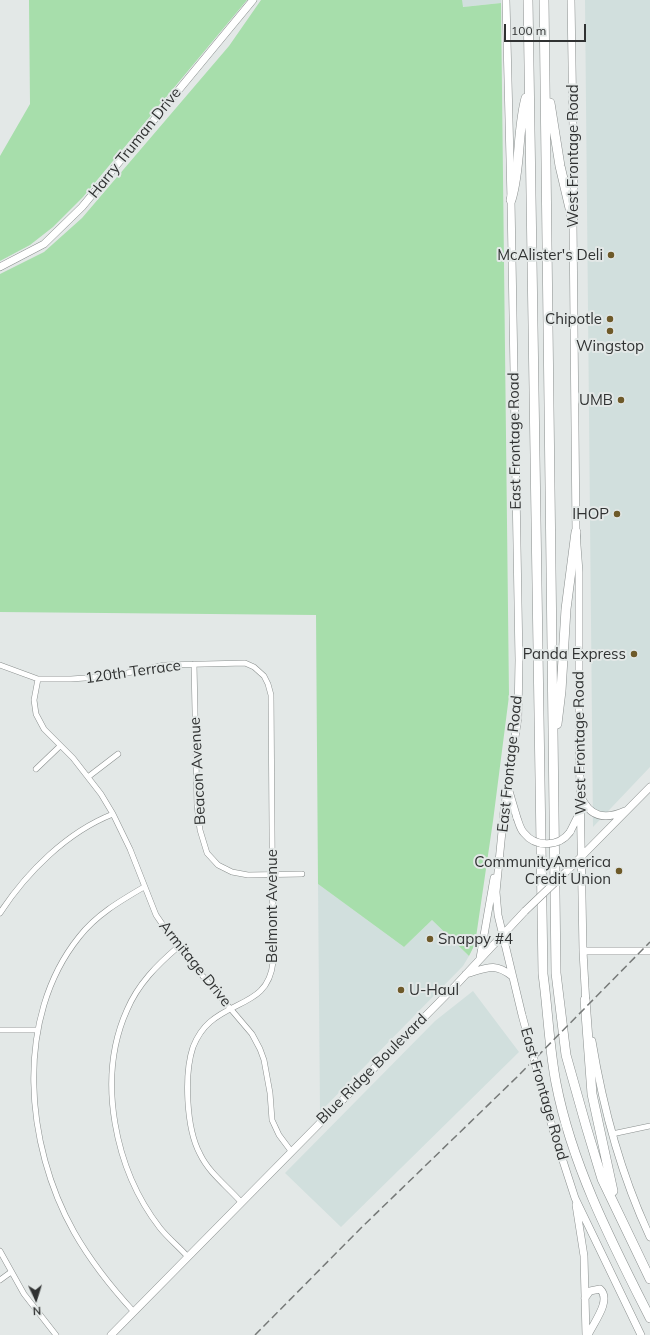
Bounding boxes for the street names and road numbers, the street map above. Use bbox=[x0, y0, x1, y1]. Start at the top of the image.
street label: Harry Truman Drive bbox=[85, 84, 185, 202]
street label: West Frontage Road bbox=[564, 84, 582, 228]
street label: East Frontage Road bbox=[505, 372, 525, 510]
street label: 120th Terrace bbox=[84, 656, 182, 688]
street label: West Frontage Road bbox=[570, 671, 590, 815]
street label: East Frontage Road bbox=[494, 695, 526, 833]
street label: Beacon Avenue bbox=[186, 717, 210, 825]
street label: Belmont Avenue bbox=[263, 849, 281, 963]
street label: Armitage Drive bbox=[155, 918, 235, 1010]
street label: Blue Ridge Boulevard bbox=[313, 1010, 431, 1128]
street label: East Frontage Road bbox=[516, 1025, 572, 1163]

